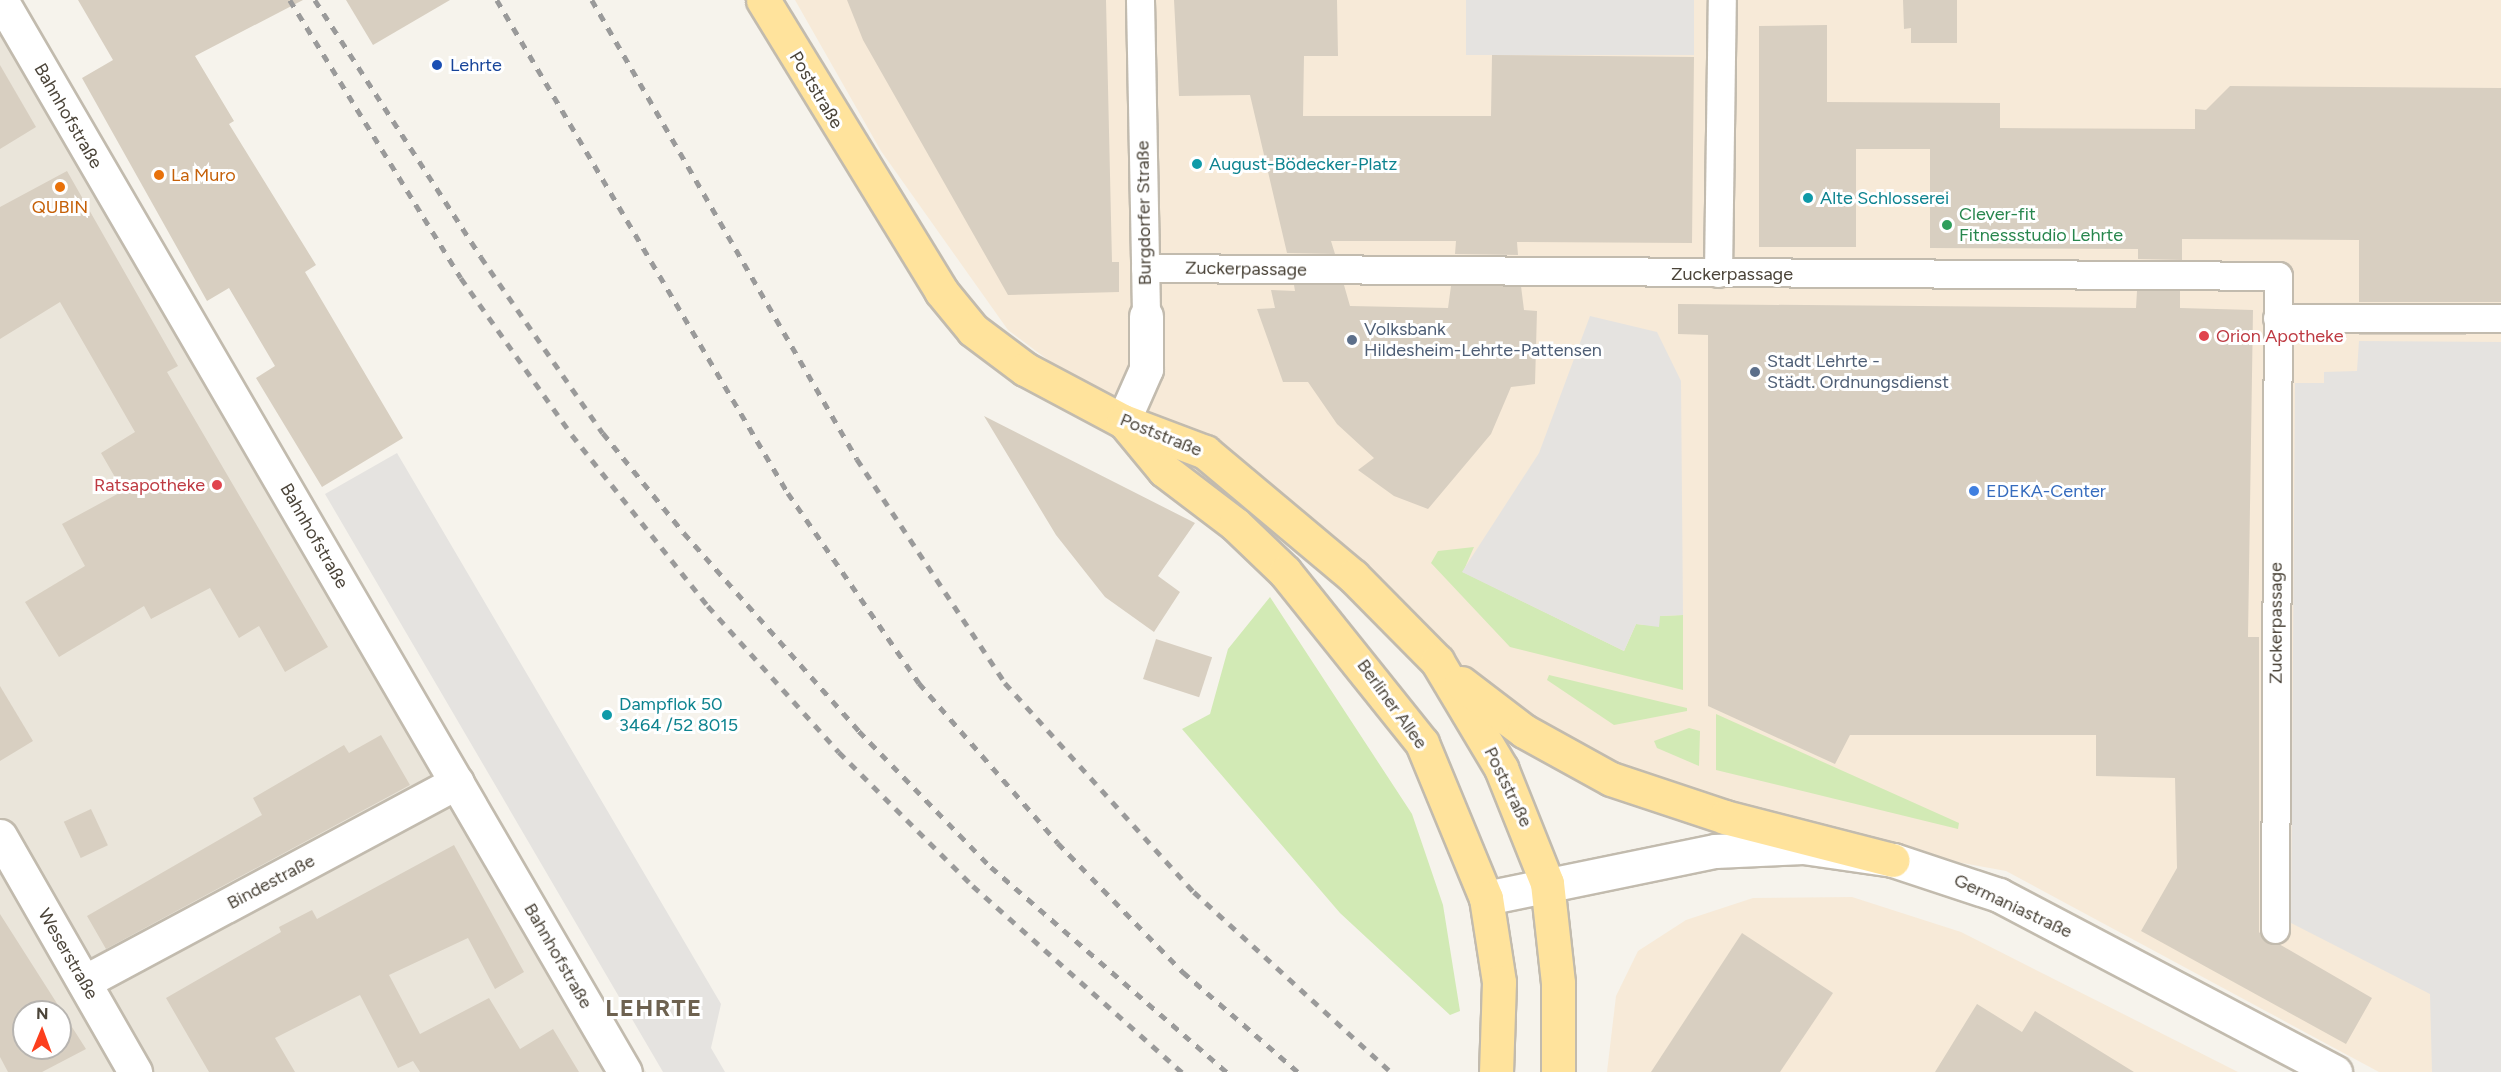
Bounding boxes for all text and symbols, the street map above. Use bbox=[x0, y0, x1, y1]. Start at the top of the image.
street label: Poststraße bbox=[785, 47, 847, 133]
place label: Lehrte bbox=[450, 54, 502, 76]
marker: Lehrte bbox=[428, 56, 446, 74]
street label: Bahnhofstraße bbox=[29, 60, 107, 172]
street label: Burgdorfer Straße bbox=[1132, 140, 1156, 286]
place label: August-Bödecker-Platz bbox=[1209, 153, 1397, 175]
marker: August-Bödecker-Platz bbox=[1190, 157, 1204, 171]
place label: La Muro bbox=[171, 164, 236, 186]
marker: La Muro bbox=[152, 168, 166, 182]
marker: QUBIN bbox=[53, 180, 67, 194]
place label: Alte Schlosserei bbox=[1820, 187, 1949, 209]
marker: Alte Schlosserei bbox=[1801, 191, 1815, 205]
place label: QUBIN bbox=[32, 196, 88, 218]
place label: Clever-fit Fitnessstudio Lehrte bbox=[1959, 204, 2123, 246]
marker: Clever-fit Fitnessstudio Lehrte bbox=[1940, 218, 1954, 232]
street label: Zuckerpassage bbox=[1185, 257, 1307, 281]
street label: Zuckerpassage bbox=[1671, 263, 1793, 285]
place label: Volksbank Hildesheim-Lehrte-Pattensen bbox=[1364, 319, 1602, 362]
place label: Orion Apotheke bbox=[2216, 325, 2343, 347]
marker: Orion Apotheke bbox=[2197, 329, 2211, 343]
marker: Volksbank Hildesheim-Lehrte-Pattensen bbox=[1345, 333, 1359, 347]
place label: Stadt Lehrte - Städt. Ordnungsdienst bbox=[1767, 351, 1949, 394]
marker: Stadt Lehrte - Städt. Ordnungsdienst bbox=[1748, 365, 1762, 379]
street label: Poststraße bbox=[1117, 409, 1205, 461]
place label: Ratsapotheke bbox=[94, 474, 205, 496]
marker: Ratsapotheke bbox=[210, 478, 224, 492]
street label: Bahnhofstraße bbox=[275, 480, 353, 592]
place label: EDEKA-Center bbox=[1986, 480, 2106, 502]
marker: EDEKA-Center bbox=[1967, 484, 1981, 498]
street label: Zuckerpassage bbox=[2265, 562, 2287, 684]
street label: Berliner Allee bbox=[1352, 655, 1432, 753]
place label: Dampflok 50 3464 /52 8015 bbox=[619, 694, 738, 736]
marker: Dampflok 50 3464 /52 8015 bbox=[600, 708, 614, 722]
street label: Poststraße bbox=[1479, 743, 1537, 831]
street label: Bindestraße bbox=[224, 850, 318, 914]
street label: Germaniastraße bbox=[1950, 869, 2076, 943]
street label: Bahnhofstraße bbox=[519, 900, 597, 1012]
street label: Weserstraße bbox=[33, 905, 103, 1003]
district label: LEHRTE bbox=[605, 994, 703, 1022]
north arrow bbox=[12, 1000, 72, 1060]
text: N bbox=[36, 1004, 49, 1023]

